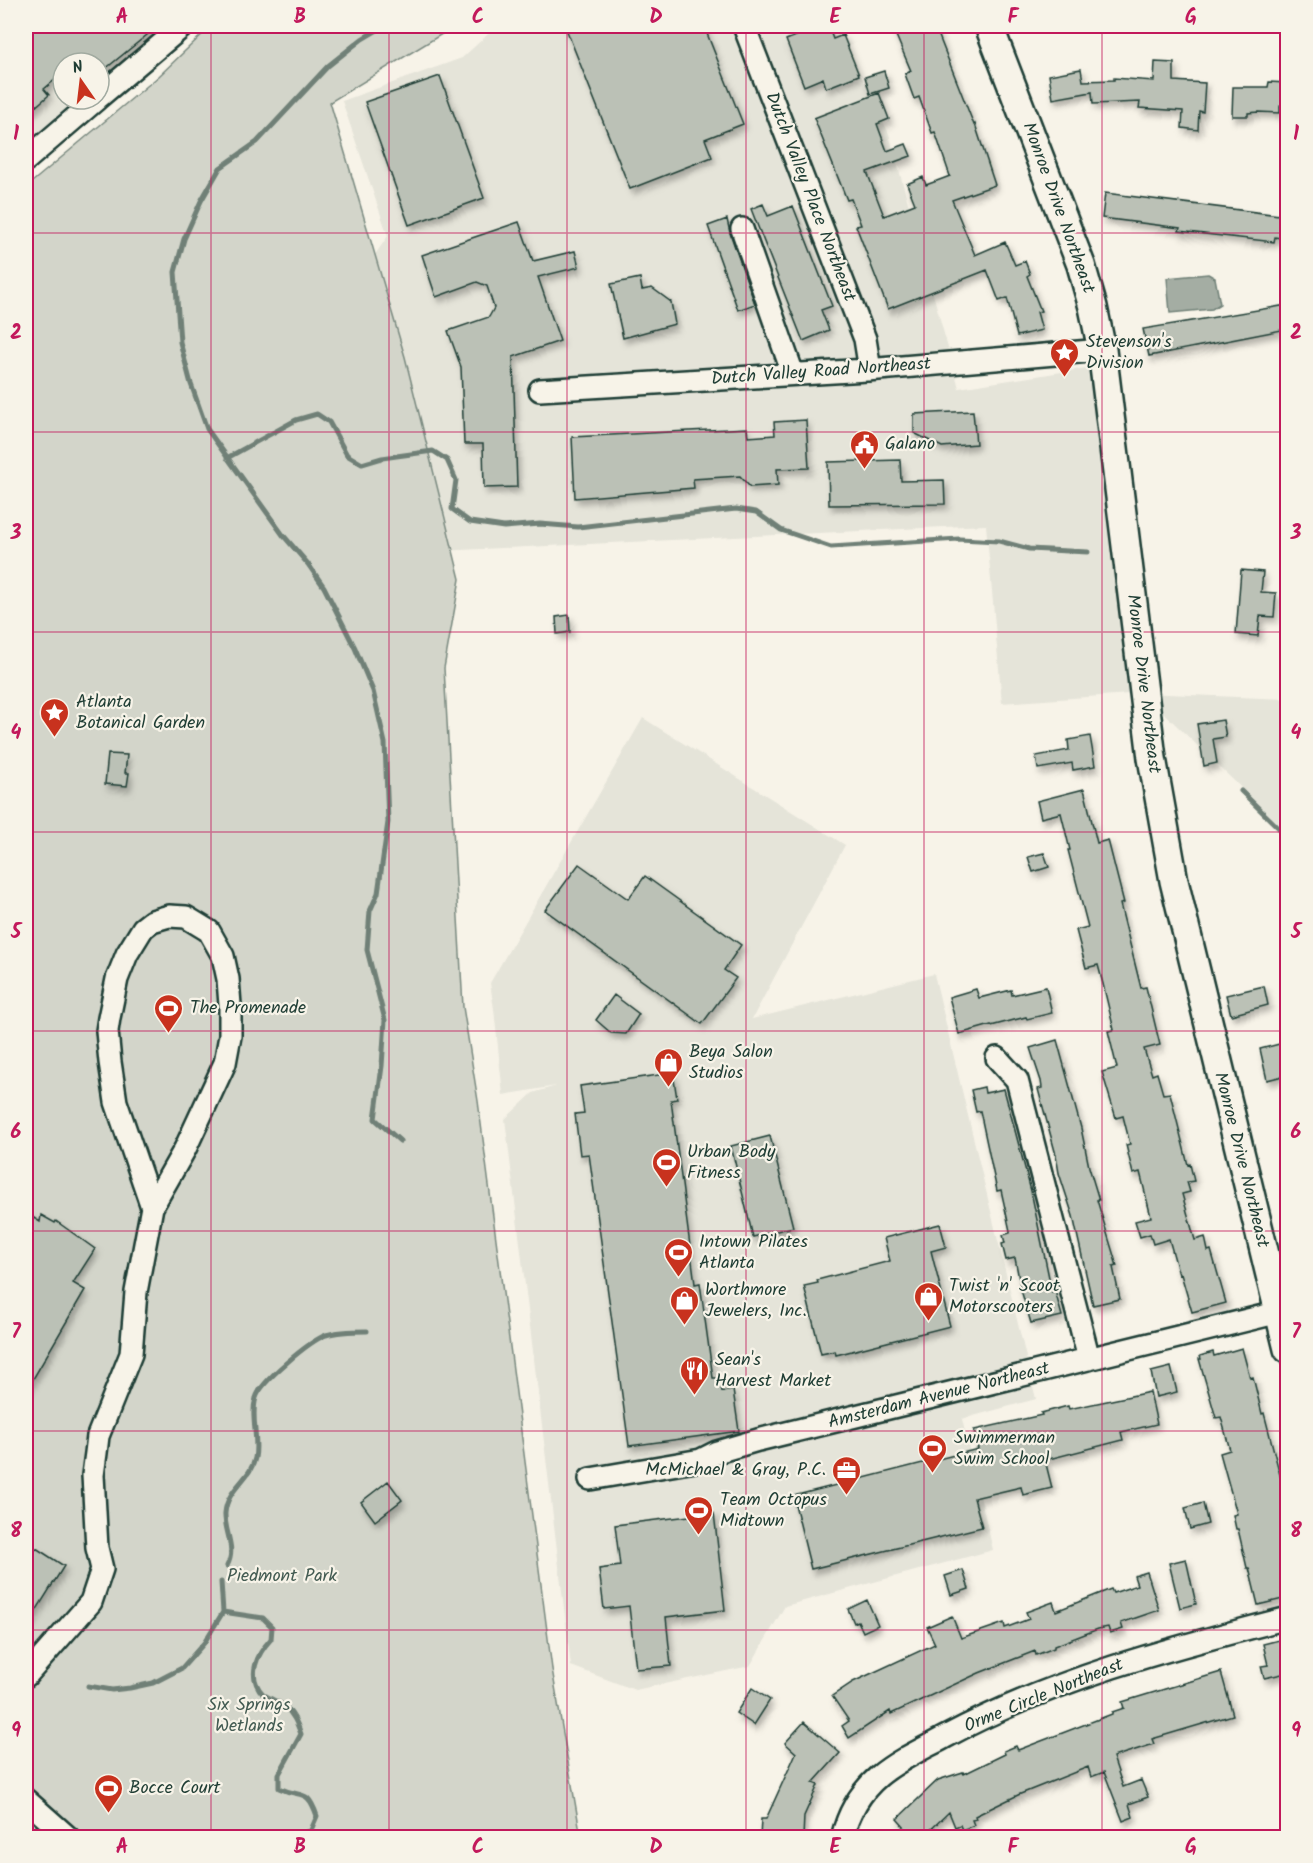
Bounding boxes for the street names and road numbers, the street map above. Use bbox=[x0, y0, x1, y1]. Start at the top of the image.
street label: Dutch Valley Place Northeast bbox=[757, 88, 864, 307]
street label: Monroe Drive Northeast bbox=[1014, 118, 1103, 299]
street label: Dutch Valley Road Northeast bbox=[710, 350, 933, 394]
street label: Monroe Drive Northeast bbox=[1118, 593, 1169, 776]
street label: Monroe Drive Northeast bbox=[1205, 1069, 1277, 1252]
street label: Amsterdam Avenue Northeast bbox=[825, 1354, 1054, 1438]
street label: Orme Circle Northeast bbox=[960, 1650, 1129, 1741]

